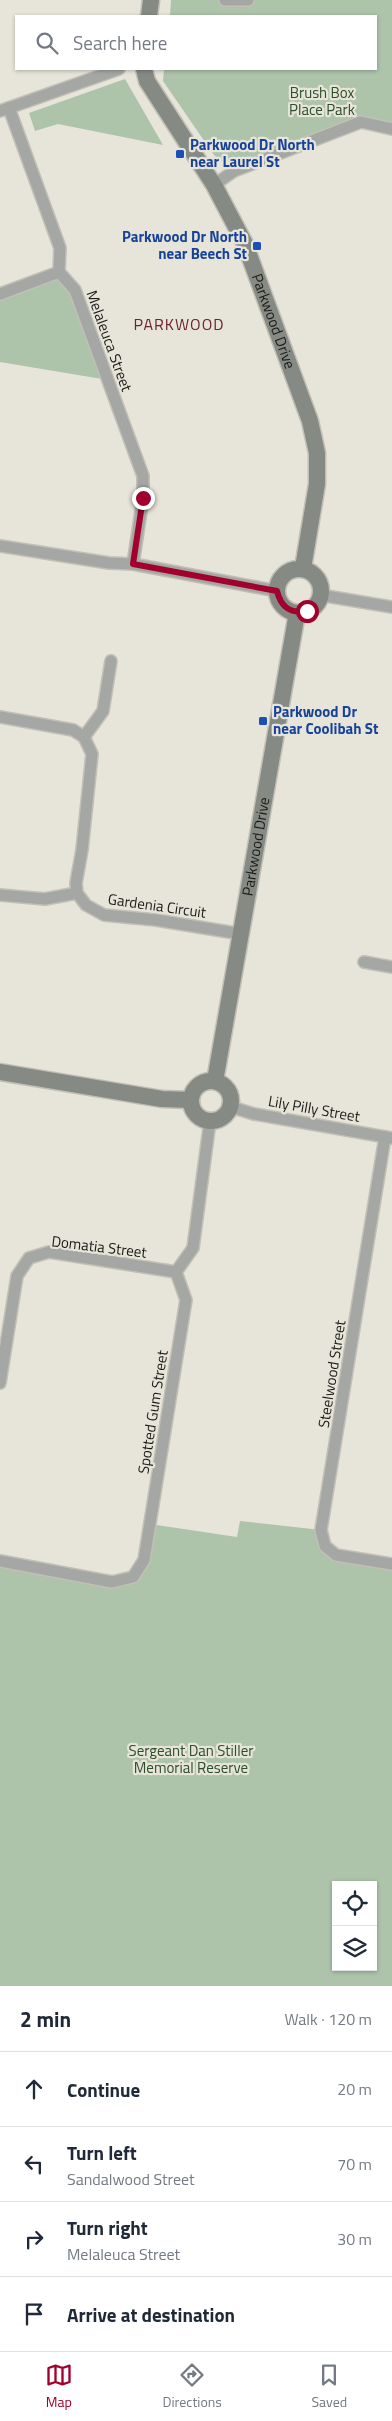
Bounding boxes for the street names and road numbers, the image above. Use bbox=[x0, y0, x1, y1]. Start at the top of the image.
street label: Parkwood Drive bbox=[246, 270, 302, 372]
street label: Melaleuca Street bbox=[81, 287, 139, 395]
street label: Parkwood Drive bbox=[236, 795, 276, 898]
street label: Gardenia Circuit bbox=[106, 887, 208, 924]
street label: Lily Pilly Street bbox=[266, 1089, 363, 1128]
street label: Domatia Street bbox=[50, 1229, 149, 1264]
street label: Steelwood Street bbox=[312, 1318, 352, 1430]
street label: Spotted Gum Street bbox=[131, 1348, 174, 1475]

